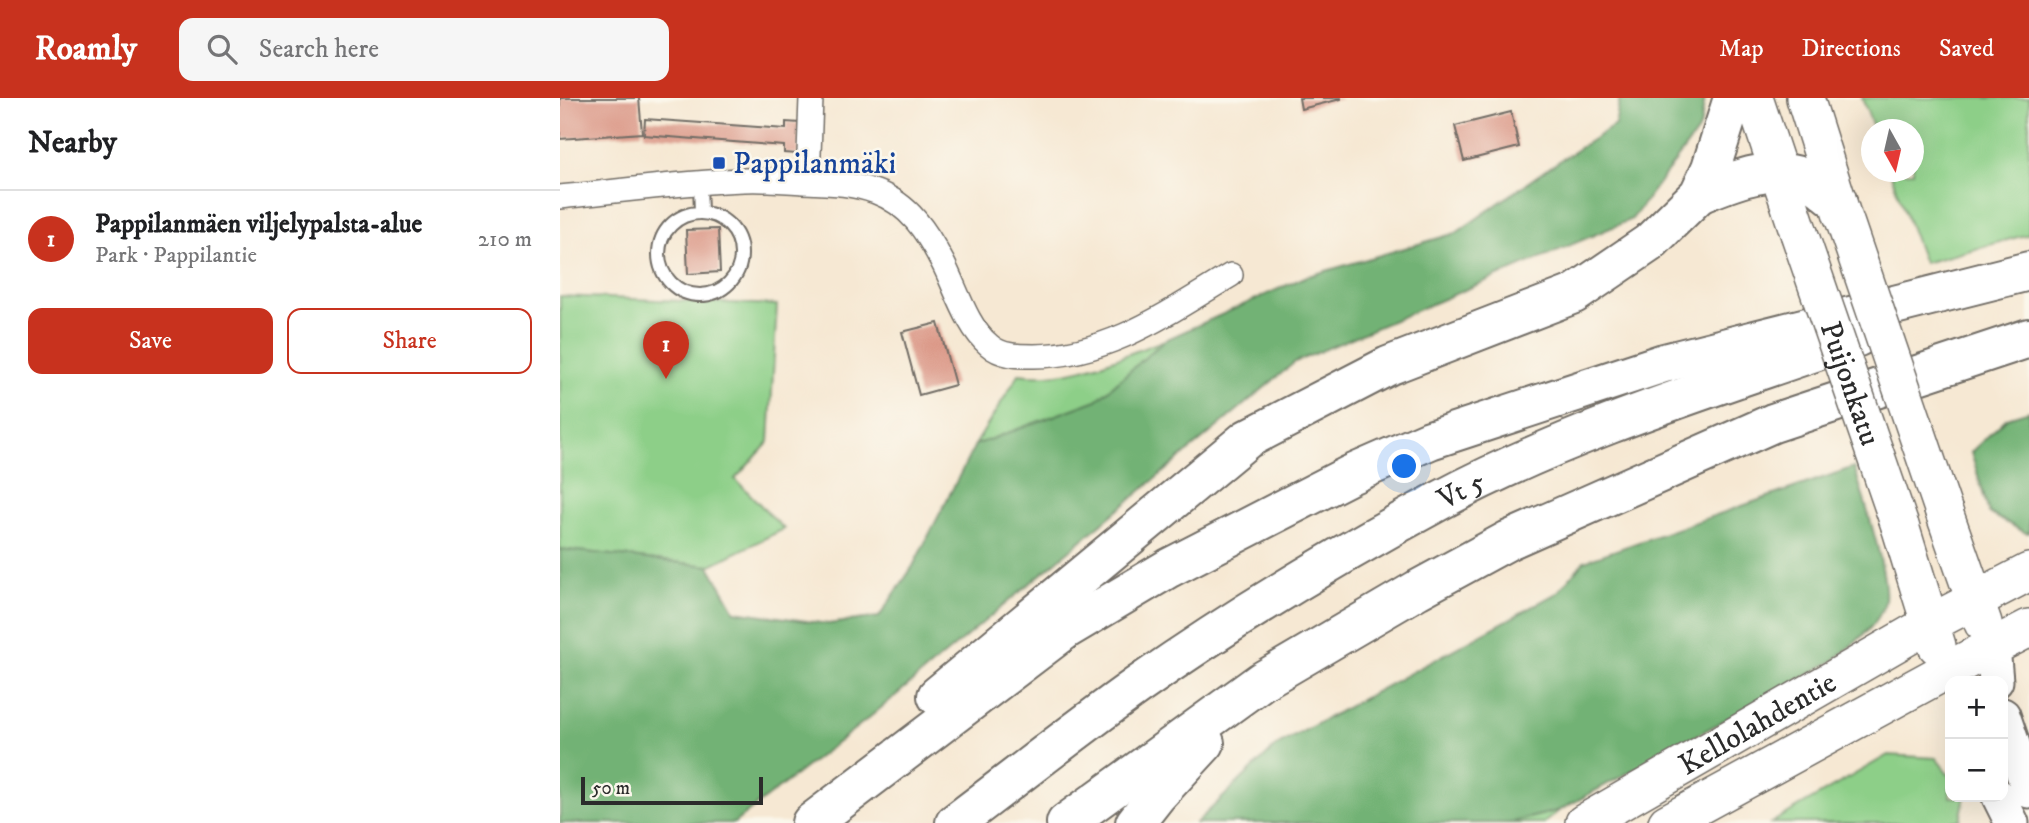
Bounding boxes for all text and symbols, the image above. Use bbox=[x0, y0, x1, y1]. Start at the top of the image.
search box bbox=[179, 18, 669, 81]
text: Roamly bbox=[35, 29, 137, 70]
icon: search bbox=[203, 30, 241, 68]
text: Search here bbox=[259, 33, 379, 66]
text: Map bbox=[1719, 34, 1764, 64]
text: Directions bbox=[1802, 34, 1901, 64]
text: Saved bbox=[1939, 34, 1994, 64]
north arrow bbox=[1861, 119, 1924, 182]
text: Nearby bbox=[28, 125, 117, 162]
place label: Pappilanmäki bbox=[733, 146, 896, 183]
marker: Pappilanmäki bbox=[711, 155, 727, 171]
text: Pappilanmäen viljelypalsta-alue bbox=[95, 208, 422, 241]
text: 1 bbox=[47, 225, 55, 254]
text: 210 m bbox=[478, 225, 532, 254]
text: Park · Pappilantie bbox=[95, 241, 257, 270]
button: Save bbox=[28, 308, 273, 374]
button: Share bbox=[287, 308, 532, 374]
street label: Puijonkatu bbox=[1811, 317, 1888, 451]
pin: 1 bbox=[643, 321, 689, 379]
your location bbox=[1387, 449, 1421, 483]
street label: Vt 5 bbox=[1431, 463, 1492, 519]
street label: Kellolahdentie bbox=[1673, 665, 1843, 784]
map controls bbox=[1945, 676, 2008, 802]
button: + bbox=[1945, 676, 2008, 739]
button: − bbox=[1945, 739, 2008, 802]
scale bar bbox=[581, 774, 763, 806]
text: 50 m bbox=[592, 777, 630, 800]

